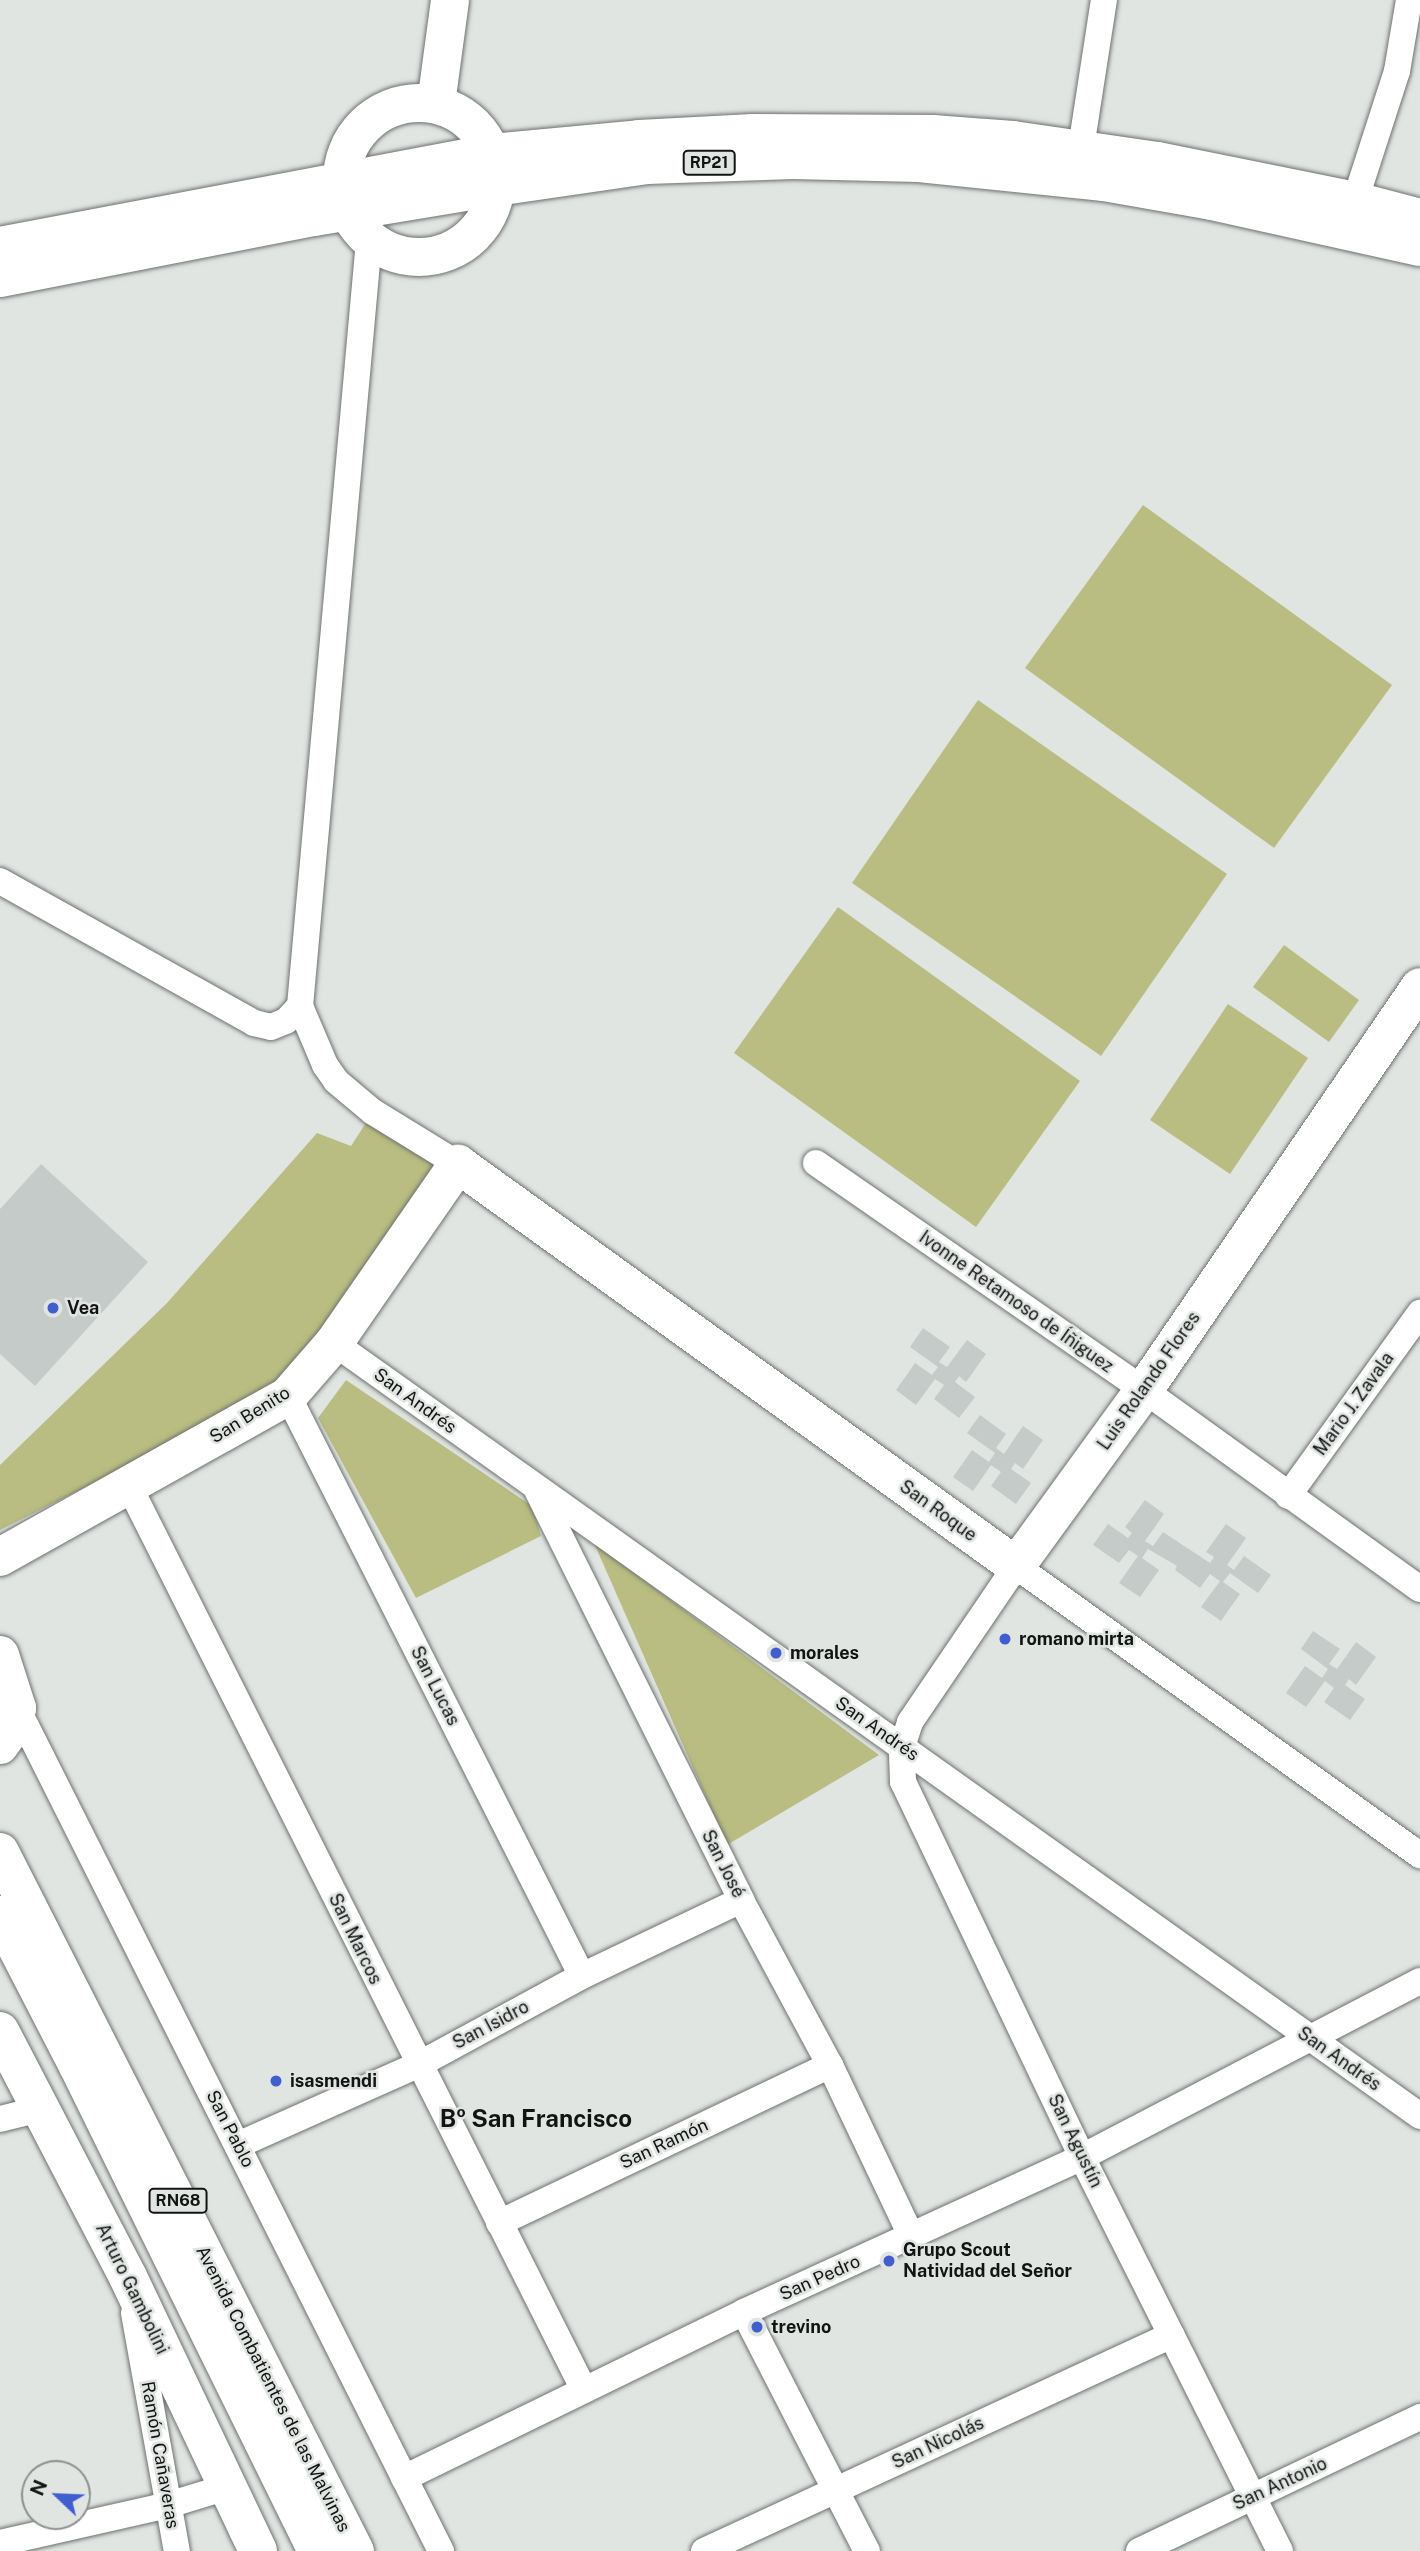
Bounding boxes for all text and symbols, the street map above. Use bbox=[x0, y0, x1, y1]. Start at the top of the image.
road number: RP21 bbox=[681, 150, 737, 176]
street label: Ivonne Retamoso de Íñiguez bbox=[915, 1226, 1117, 1378]
place label: Vea bbox=[67, 1297, 99, 1319]
marker: Vea bbox=[45, 1300, 61, 1316]
street label: Luis Rolando Flores bbox=[1093, 1308, 1205, 1454]
street label: Mario J. Zavala bbox=[1309, 1348, 1399, 1460]
street label: San Andrés bbox=[369, 1364, 461, 1438]
street label: San Benito bbox=[206, 1382, 294, 1448]
street label: San Roque bbox=[895, 1476, 981, 1546]
place label: romano mirta bbox=[1019, 1628, 1134, 1650]
marker: romano mirta bbox=[997, 1631, 1013, 1647]
place label: morales bbox=[790, 1642, 859, 1664]
street label: San Lucas bbox=[406, 1643, 464, 1729]
marker: morales bbox=[768, 1645, 784, 1661]
street label: San Andrés bbox=[831, 1692, 923, 1766]
street label: San José bbox=[697, 1827, 749, 1901]
street label: San Marcos bbox=[324, 1890, 386, 1988]
street label: San Isidro bbox=[449, 1996, 533, 2054]
street label: San Andrés bbox=[1293, 2022, 1385, 2096]
place label: isasmendi bbox=[290, 2070, 377, 2092]
marker: isasmendi bbox=[268, 2073, 284, 2089]
street label: San Pablo bbox=[201, 2087, 259, 2171]
street label: San Agustín bbox=[1043, 2091, 1107, 2191]
district label: Bº San Francisco bbox=[440, 2105, 632, 2133]
street label: San Ramón bbox=[616, 2114, 712, 2174]
road number: RN68 bbox=[148, 2188, 208, 2214]
street label: Arturo Gambolini bbox=[91, 2220, 173, 2358]
place label: Grupo Scout Natividad del Señor bbox=[903, 2240, 1072, 2282]
street label: Avenida Combatientes de las Malvinas bbox=[191, 2242, 355, 2536]
street label: San Pedro bbox=[776, 2251, 864, 2305]
marker: Grupo Scout Natividad del Señor bbox=[881, 2253, 897, 2269]
place label: trevino bbox=[771, 2316, 831, 2338]
marker: trevino bbox=[749, 2319, 765, 2335]
street label: Ramón Cañaveras bbox=[136, 2380, 184, 2530]
street label: San Nicolás bbox=[889, 2412, 987, 2474]
street label: San Antonio bbox=[1229, 2453, 1331, 2515]
north arrow bbox=[21, 2460, 91, 2530]
text: N bbox=[25, 2476, 52, 2499]

